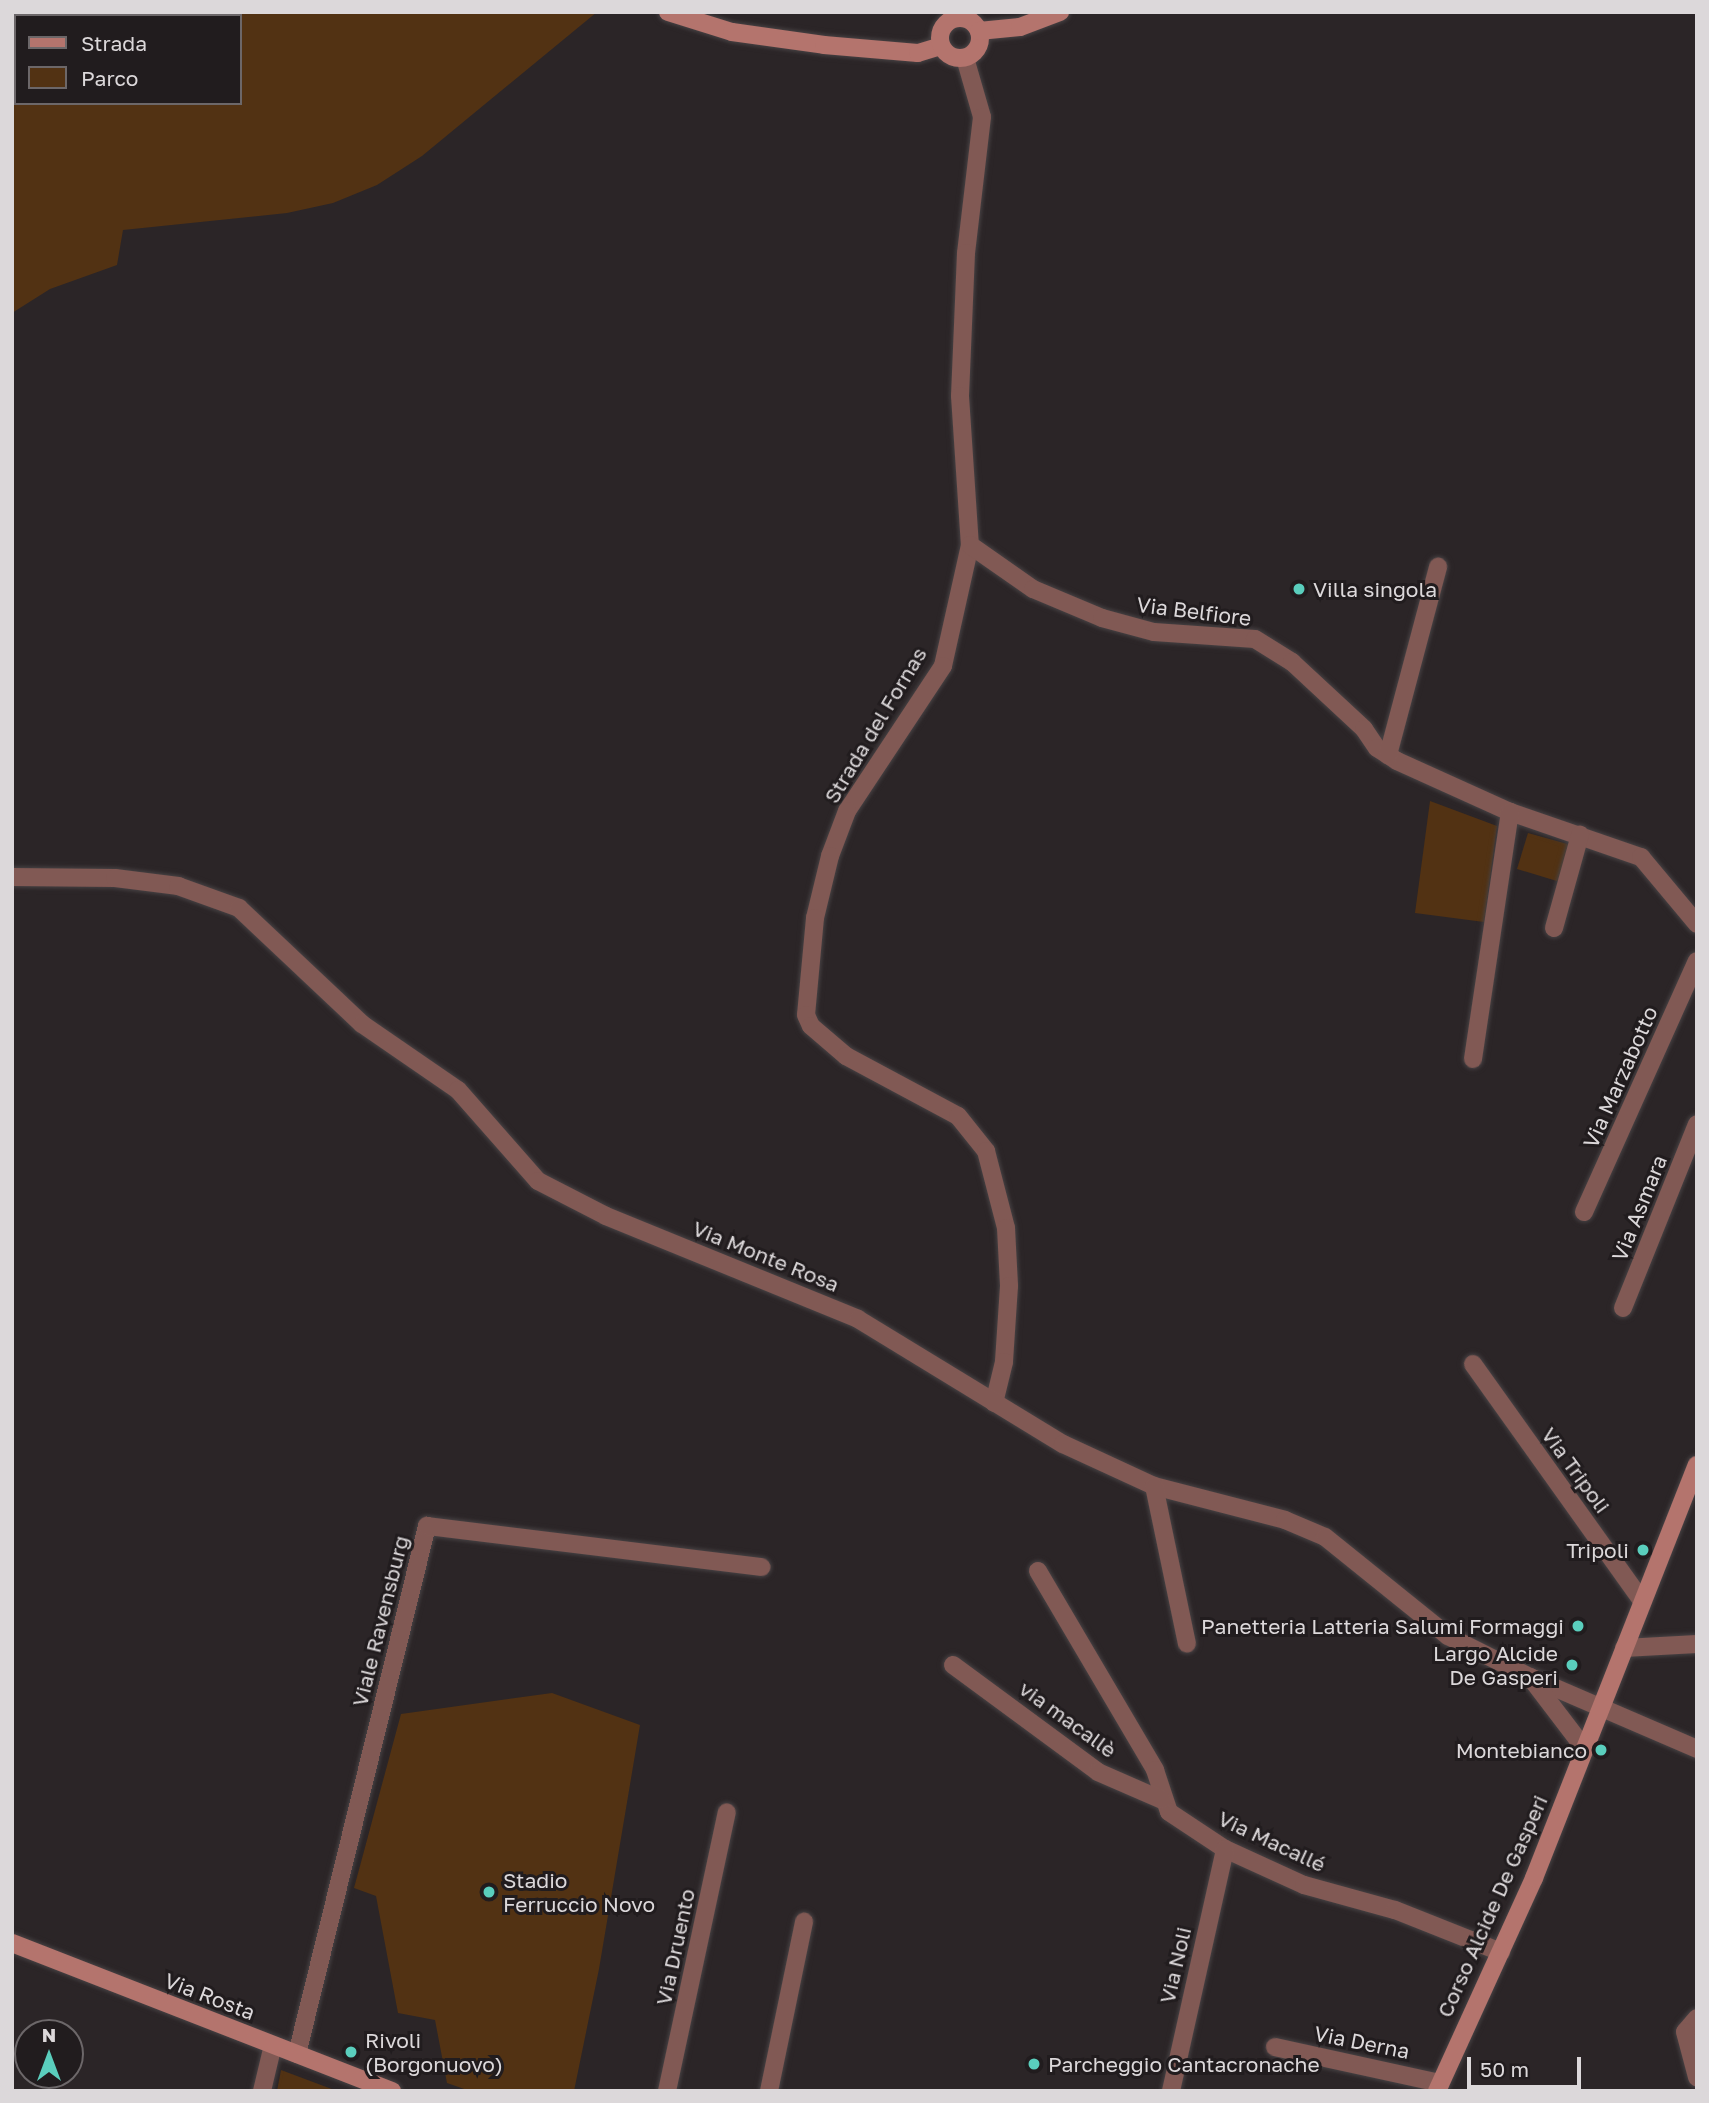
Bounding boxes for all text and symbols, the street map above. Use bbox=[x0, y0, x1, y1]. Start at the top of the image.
legend bbox=[14, 14, 242, 105]
text: Strada bbox=[81, 30, 147, 56]
text: Parco bbox=[81, 65, 138, 91]
place label: Villa singola bbox=[1313, 576, 1437, 602]
marker: Villa singola bbox=[1291, 581, 1307, 597]
street label: Via Belfiore bbox=[1135, 591, 1253, 631]
street label: Strada del Fornas bbox=[819, 643, 931, 807]
street label: Via Marzabotto bbox=[1577, 1002, 1663, 1152]
street label: Via Asmara bbox=[1606, 1151, 1672, 1265]
street label: Via Monte Rosa bbox=[689, 1215, 843, 1297]
street label: Via Tripoli bbox=[1537, 1422, 1615, 1518]
street label: Viale Ravensburg bbox=[347, 1533, 413, 1709]
place label: Tripoli bbox=[1566, 1537, 1629, 1563]
marker: Tripoli bbox=[1635, 1542, 1651, 1558]
place label: Panetteria Latteria Salumi Formaggi bbox=[1201, 1613, 1564, 1639]
marker: Panetteria Latteria Salumi Formaggi bbox=[1570, 1618, 1586, 1634]
place label: Largo Alcide De Gasperi bbox=[1433, 1640, 1558, 1690]
marker: Largo Alcide De Gasperi bbox=[1564, 1657, 1580, 1673]
street label: via macallè bbox=[1015, 1675, 1121, 1763]
place label: Montebianco bbox=[1456, 1737, 1587, 1763]
marker: Montebianco bbox=[1593, 1742, 1609, 1758]
street label: Corso Alcide De Gasperi bbox=[1432, 1791, 1552, 2021]
street label: Via Macallé bbox=[1214, 1805, 1330, 1877]
place label: Stadio Ferruccio Novo bbox=[503, 1867, 655, 1917]
marker: Stadio Ferruccio Novo bbox=[481, 1884, 497, 1900]
street label: Via Druento bbox=[650, 1887, 700, 2007]
street label: Via Noli bbox=[1154, 1924, 1196, 2006]
street label: Via Rosta bbox=[161, 1967, 259, 2025]
north arrow bbox=[14, 2019, 84, 2089]
street label: Via Derna bbox=[1312, 2020, 1412, 2064]
text: N bbox=[42, 2023, 56, 2046]
place label: Rivoli (Borgonuovo) bbox=[365, 2027, 503, 2077]
marker: Rivoli (Borgonuovo) bbox=[343, 2044, 359, 2060]
scale bar bbox=[1471, 2044, 1585, 2088]
place label: Parcheggio Cantacronache bbox=[1048, 2051, 1320, 2077]
marker: Parcheggio Cantacronache bbox=[1026, 2056, 1042, 2072]
text: 50 m bbox=[1480, 2056, 1529, 2082]

